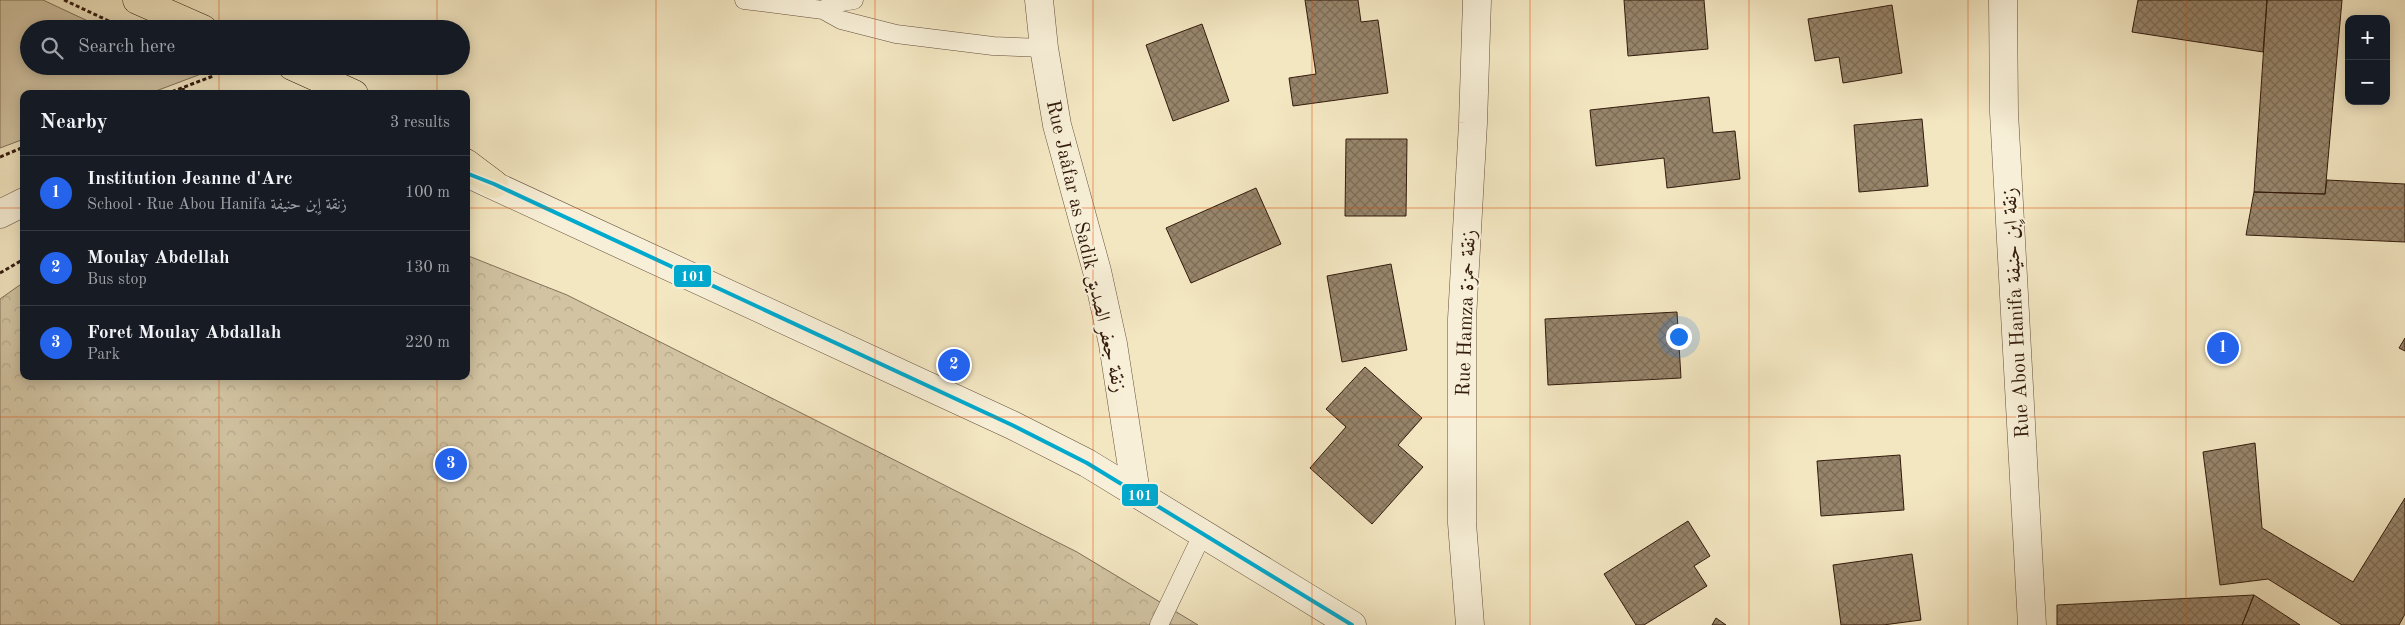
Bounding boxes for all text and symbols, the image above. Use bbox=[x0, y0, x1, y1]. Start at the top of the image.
map controls bbox=[2345, 15, 2390, 105]
button: + bbox=[2345, 15, 2390, 60]
search box bbox=[20, 20, 470, 75]
icon: search bbox=[38, 34, 66, 62]
text: Search here bbox=[78, 38, 175, 57]
button: − bbox=[2345, 60, 2390, 105]
street label: Rue Jaâfar as Sadik زنقة جعفر الصديق bbox=[1041, 98, 1128, 395]
text: Nearby bbox=[40, 112, 108, 133]
text: 3 results bbox=[390, 115, 450, 131]
text: Institution Jeanne d'Arc bbox=[87, 170, 293, 189]
text: 1 bbox=[51, 185, 61, 201]
text: 100 m bbox=[405, 185, 450, 201]
street label: Rue Abou Hanifa زنقة اٍبن حنيفة bbox=[2000, 187, 2037, 439]
text: School · Rue Abou Hanifa زنقة اٍبن حنيفة bbox=[87, 197, 347, 213]
street label: Rue Hamza زنقة حمزة bbox=[1454, 229, 1481, 397]
text: Moulay Abdellah bbox=[87, 249, 230, 268]
text: 2 bbox=[51, 260, 61, 276]
text: 130 m bbox=[405, 260, 450, 276]
line badge: 101 bbox=[673, 264, 712, 288]
text: 101 bbox=[681, 270, 705, 284]
text: Bus stop bbox=[87, 272, 147, 288]
text: Foret Moulay Abdallah bbox=[87, 324, 281, 343]
your location bbox=[1666, 324, 1692, 350]
pin: 1 bbox=[2207, 329, 2239, 367]
text: 3 bbox=[51, 335, 61, 351]
text: 220 m bbox=[405, 335, 450, 351]
pin: 2 bbox=[938, 346, 970, 384]
text: Park bbox=[87, 347, 120, 363]
pin: 3 bbox=[435, 445, 467, 483]
line badge: 101 bbox=[1121, 483, 1159, 507]
text: 101 bbox=[1128, 489, 1152, 503]

